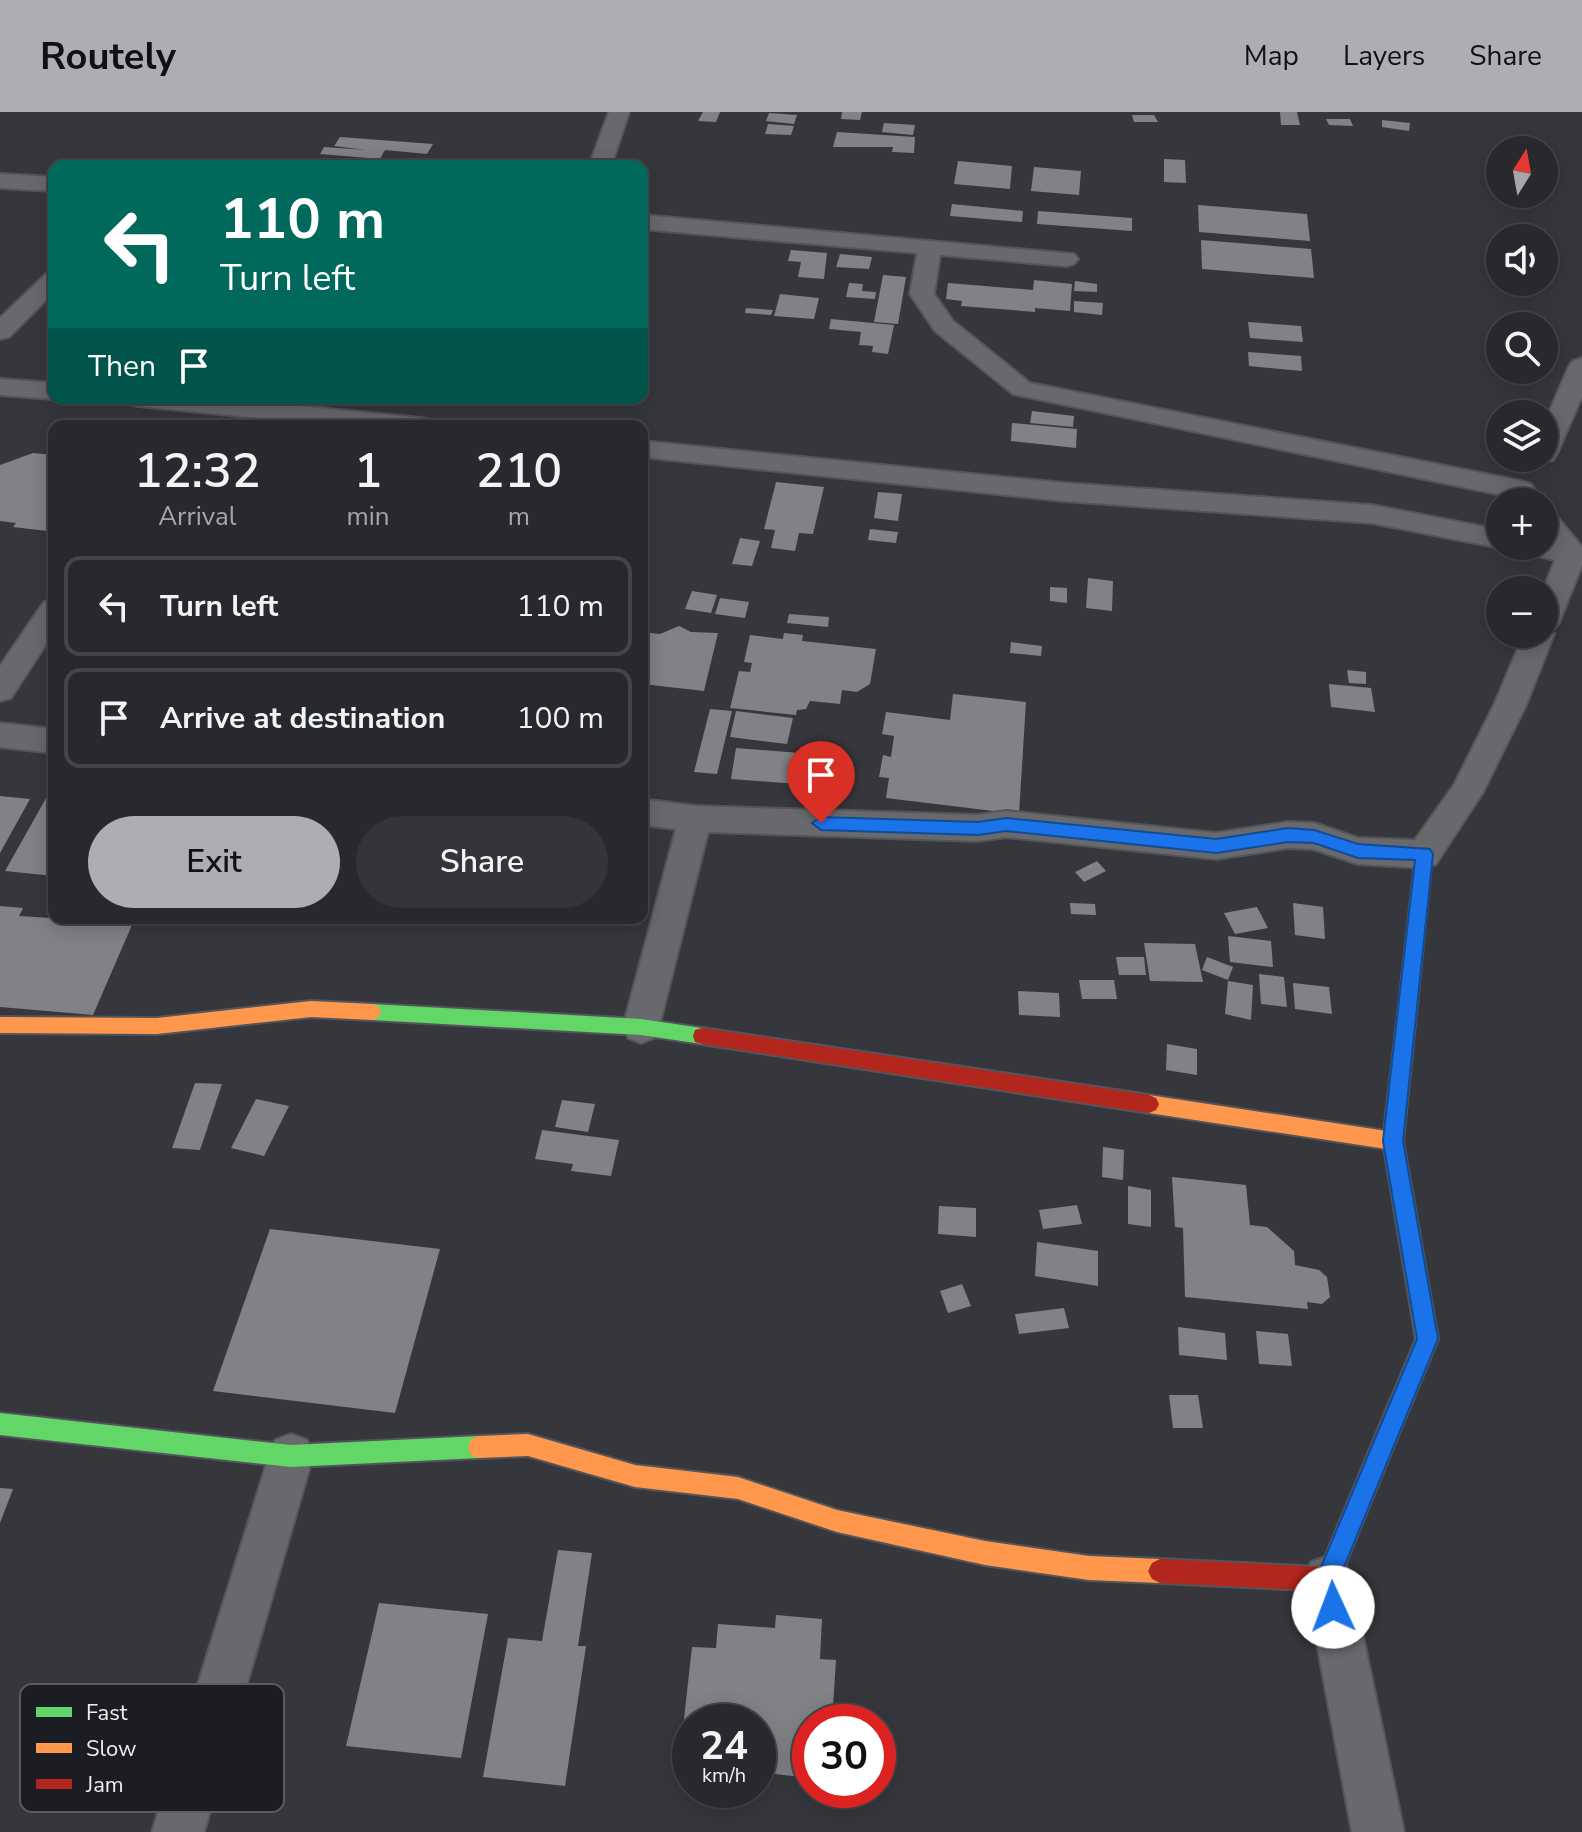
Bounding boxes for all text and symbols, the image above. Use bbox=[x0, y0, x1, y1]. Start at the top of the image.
text: Routely bbox=[40, 31, 176, 82]
text: Map bbox=[1244, 37, 1299, 75]
text: Layers bbox=[1343, 37, 1425, 75]
text: Share bbox=[1469, 37, 1542, 75]
north arrow bbox=[1486, 136, 1558, 208]
map controls bbox=[1486, 136, 1558, 648]
text: 110 m bbox=[220, 181, 385, 258]
icon: left bbox=[88, 192, 192, 296]
button: sound bbox=[1486, 224, 1558, 296]
text: Turn left bbox=[220, 254, 355, 303]
button: search bbox=[1486, 312, 1558, 384]
icon: arrive bbox=[172, 344, 216, 388]
text: Then bbox=[88, 346, 156, 387]
button: layers bbox=[1486, 400, 1558, 472]
text: 12:32 bbox=[134, 438, 261, 504]
text: 1 bbox=[354, 438, 382, 504]
text: 210 bbox=[476, 438, 562, 504]
button: + bbox=[1486, 488, 1558, 560]
text: Arrival bbox=[158, 499, 236, 534]
text: min bbox=[347, 499, 390, 534]
text: m bbox=[508, 499, 530, 534]
button: − bbox=[1486, 576, 1558, 648]
icon: left bbox=[92, 584, 136, 628]
text: Turn left bbox=[160, 586, 278, 627]
text: 110 m bbox=[517, 586, 604, 627]
icon: arrive bbox=[92, 696, 136, 740]
text: Arrive at destination bbox=[160, 698, 445, 739]
text: 100 m bbox=[517, 698, 604, 739]
pin bbox=[787, 741, 855, 823]
icon: arrive bbox=[799, 753, 843, 797]
button: Exit bbox=[88, 816, 340, 908]
button: Share bbox=[356, 816, 608, 908]
position arrow bbox=[1291, 1565, 1375, 1649]
legend bbox=[20, 1684, 284, 1812]
text: Fast bbox=[86, 1698, 128, 1728]
speed limit sign: 30 bbox=[792, 1704, 896, 1808]
text: 24 bbox=[700, 1719, 748, 1773]
text: Slow bbox=[86, 1734, 137, 1764]
text: km/h bbox=[702, 1762, 746, 1789]
text: Jam bbox=[85, 1770, 124, 1800]

